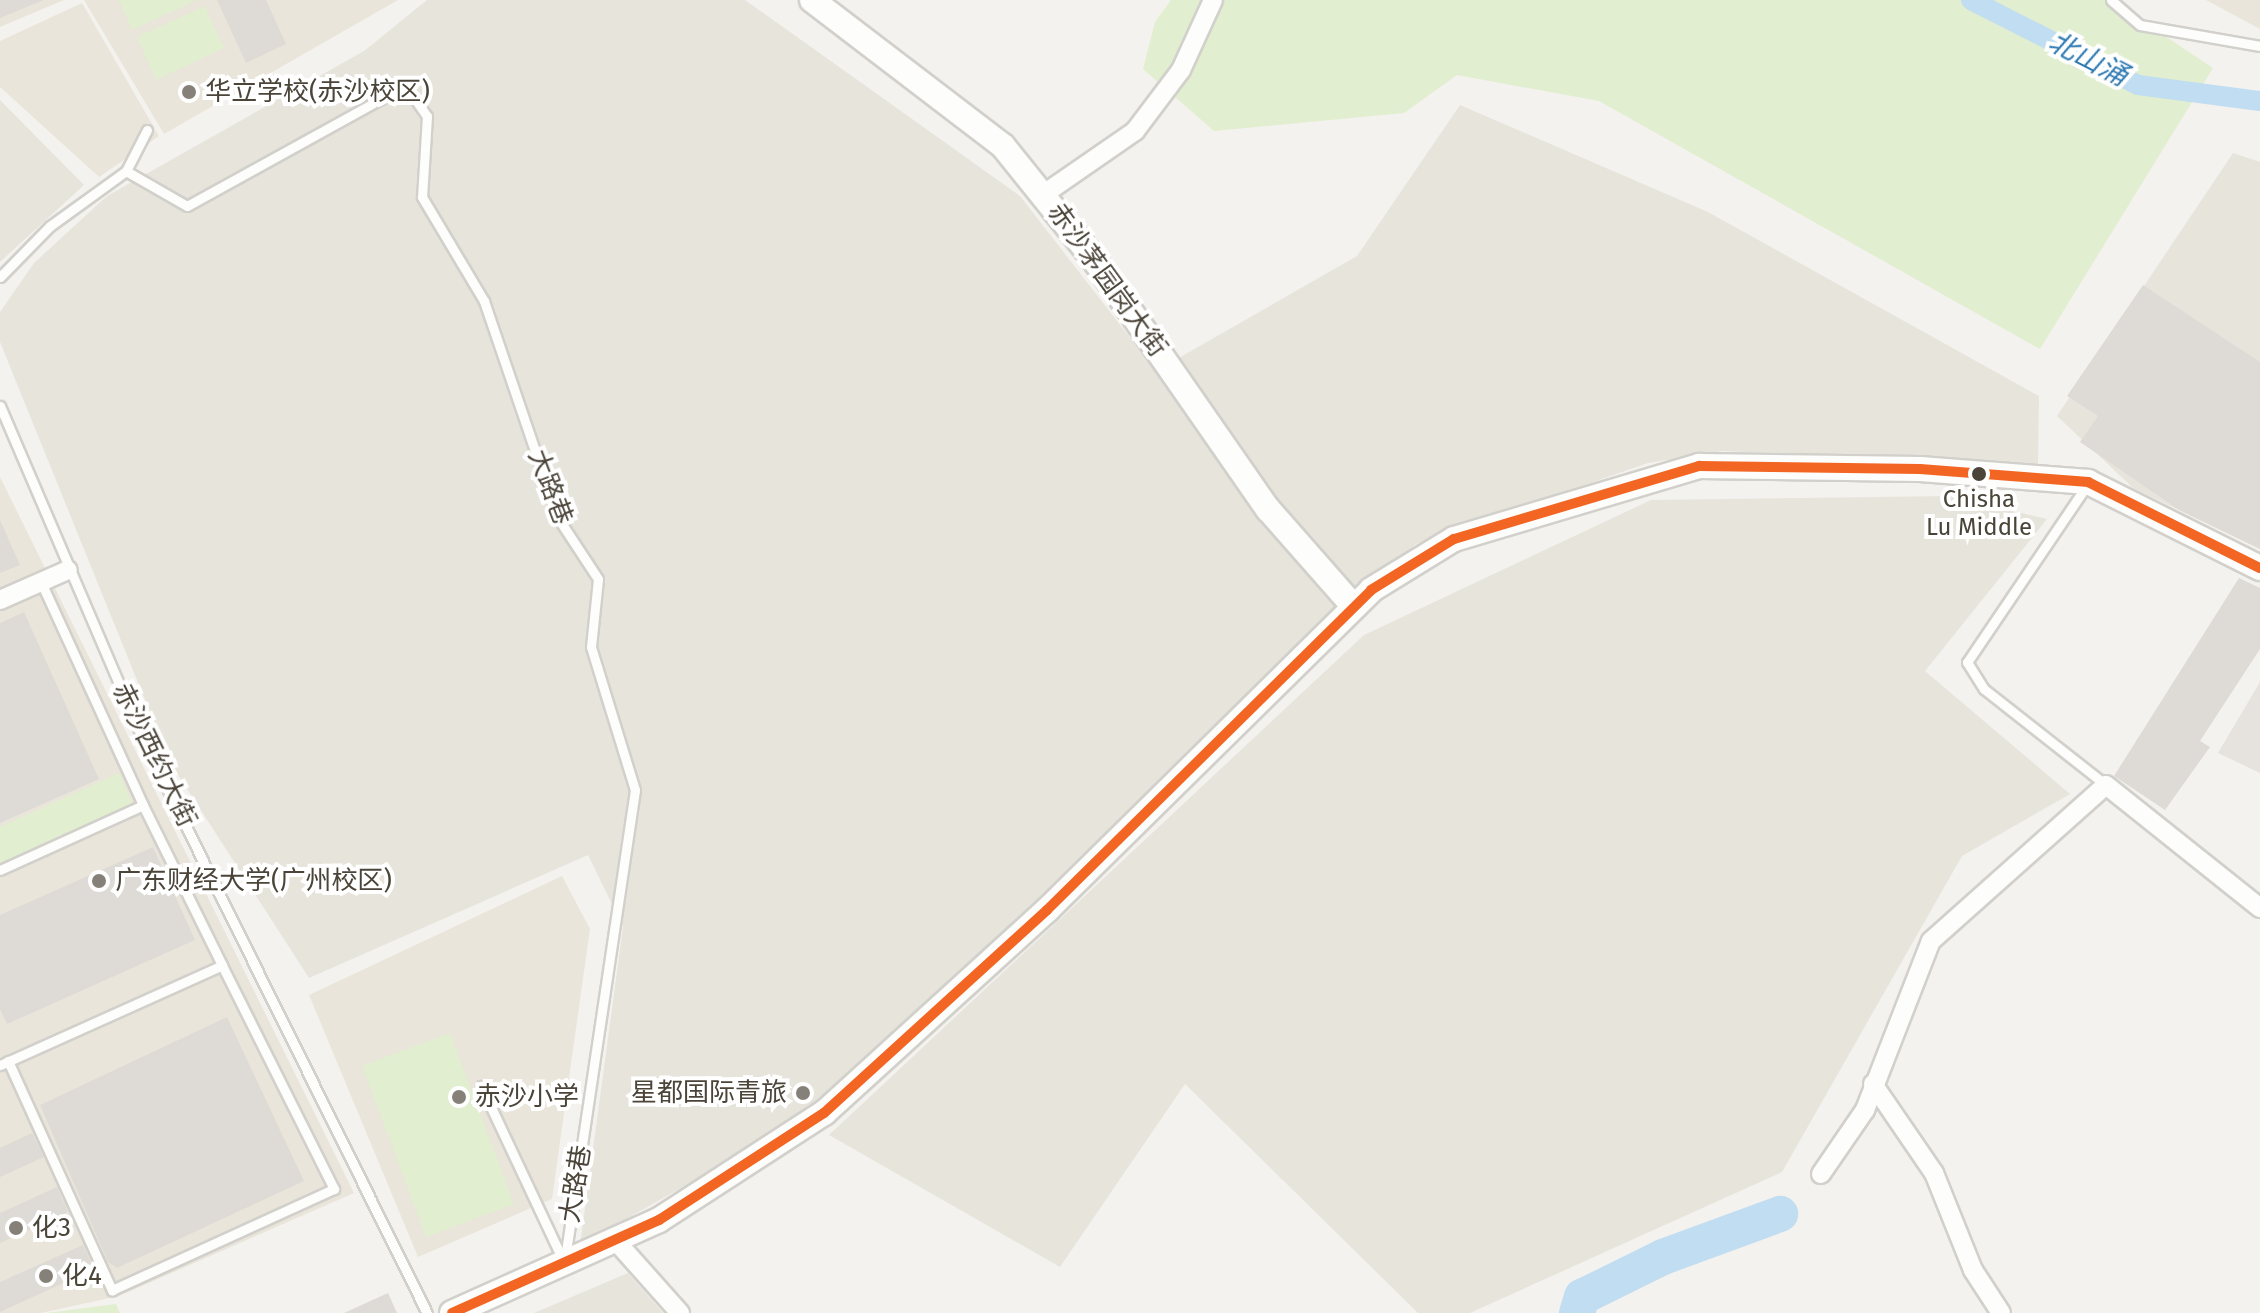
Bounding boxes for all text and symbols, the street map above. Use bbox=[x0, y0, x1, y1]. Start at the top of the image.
water label: 北山涌 bbox=[2043, 25, 2133, 93]
place label: 华立学校(赤沙校区) bbox=[205, 76, 430, 108]
marker: 华立学校(赤沙校区) bbox=[180, 83, 198, 101]
street label: 赤沙茅园岗大街 bbox=[1041, 197, 1173, 363]
street label: 大路巷 bbox=[521, 445, 579, 529]
marker: Chisha Lu Middle bbox=[1971, 466, 1987, 482]
place label: Chisha Lu Middle bbox=[1926, 486, 2032, 542]
street label: 赤沙西约大街 bbox=[106, 678, 202, 832]
place label: 广东财经大学(广州校区) bbox=[115, 865, 392, 897]
marker: 广东财经大学(广州校区) bbox=[90, 872, 108, 890]
place label: 星都国际青旅 bbox=[631, 1077, 787, 1109]
place label: 赤沙小学 bbox=[475, 1081, 579, 1113]
marker: 星都国际青旅 bbox=[794, 1084, 812, 1102]
marker: 赤沙小学 bbox=[450, 1088, 468, 1106]
street label: 大路巷 bbox=[554, 1143, 598, 1225]
place label: 化3 bbox=[32, 1212, 71, 1244]
marker: 化3 bbox=[7, 1219, 25, 1237]
place label: 化4 bbox=[62, 1260, 102, 1292]
marker: 化4 bbox=[37, 1267, 55, 1285]

